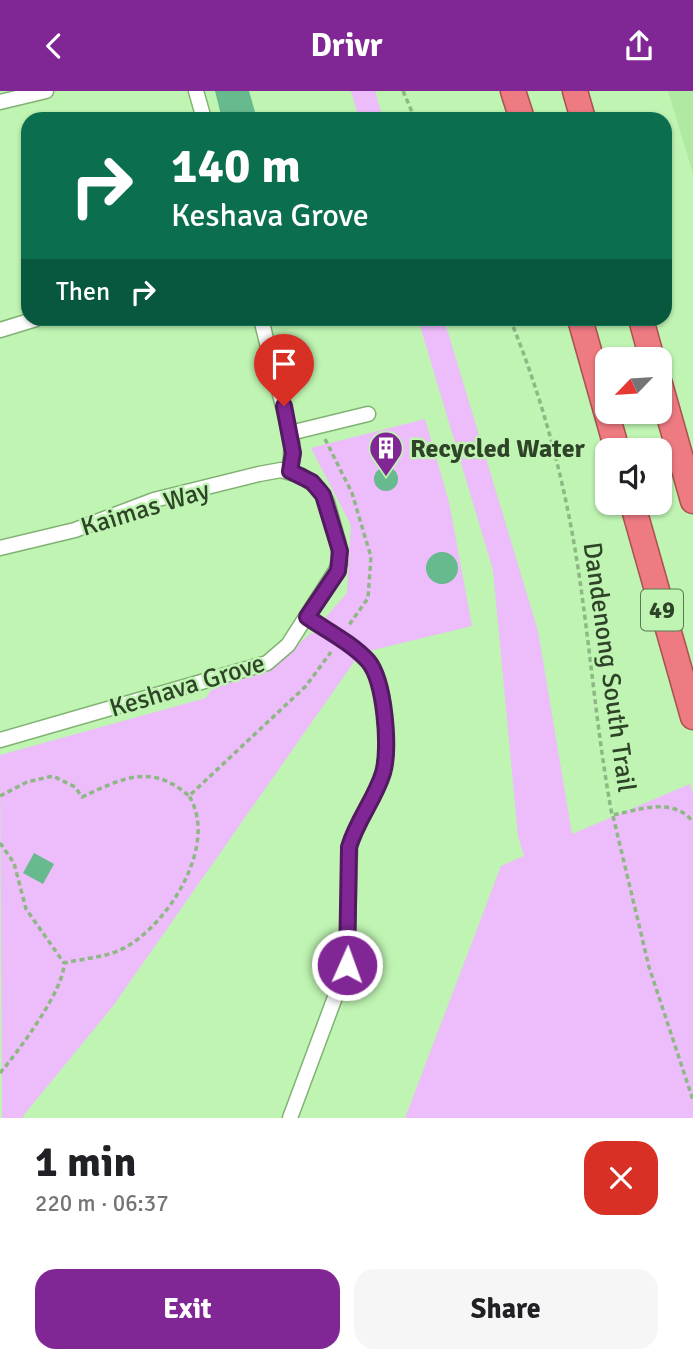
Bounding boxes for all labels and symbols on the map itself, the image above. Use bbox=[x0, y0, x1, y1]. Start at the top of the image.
pin bbox=[254, 334, 314, 406]
north arrow bbox=[595, 347, 672, 423]
building icon: Recycled Water bbox=[367, 429, 405, 478]
place label: Recycled Water bbox=[410, 433, 586, 465]
street label: Kaimas Way bbox=[77, 474, 214, 544]
street label: Dandenong South Trail bbox=[576, 540, 642, 794]
road number: 49 bbox=[641, 589, 683, 631]
street label: Keshava Grove bbox=[106, 647, 269, 725]
position arrow bbox=[310, 928, 384, 1002]

